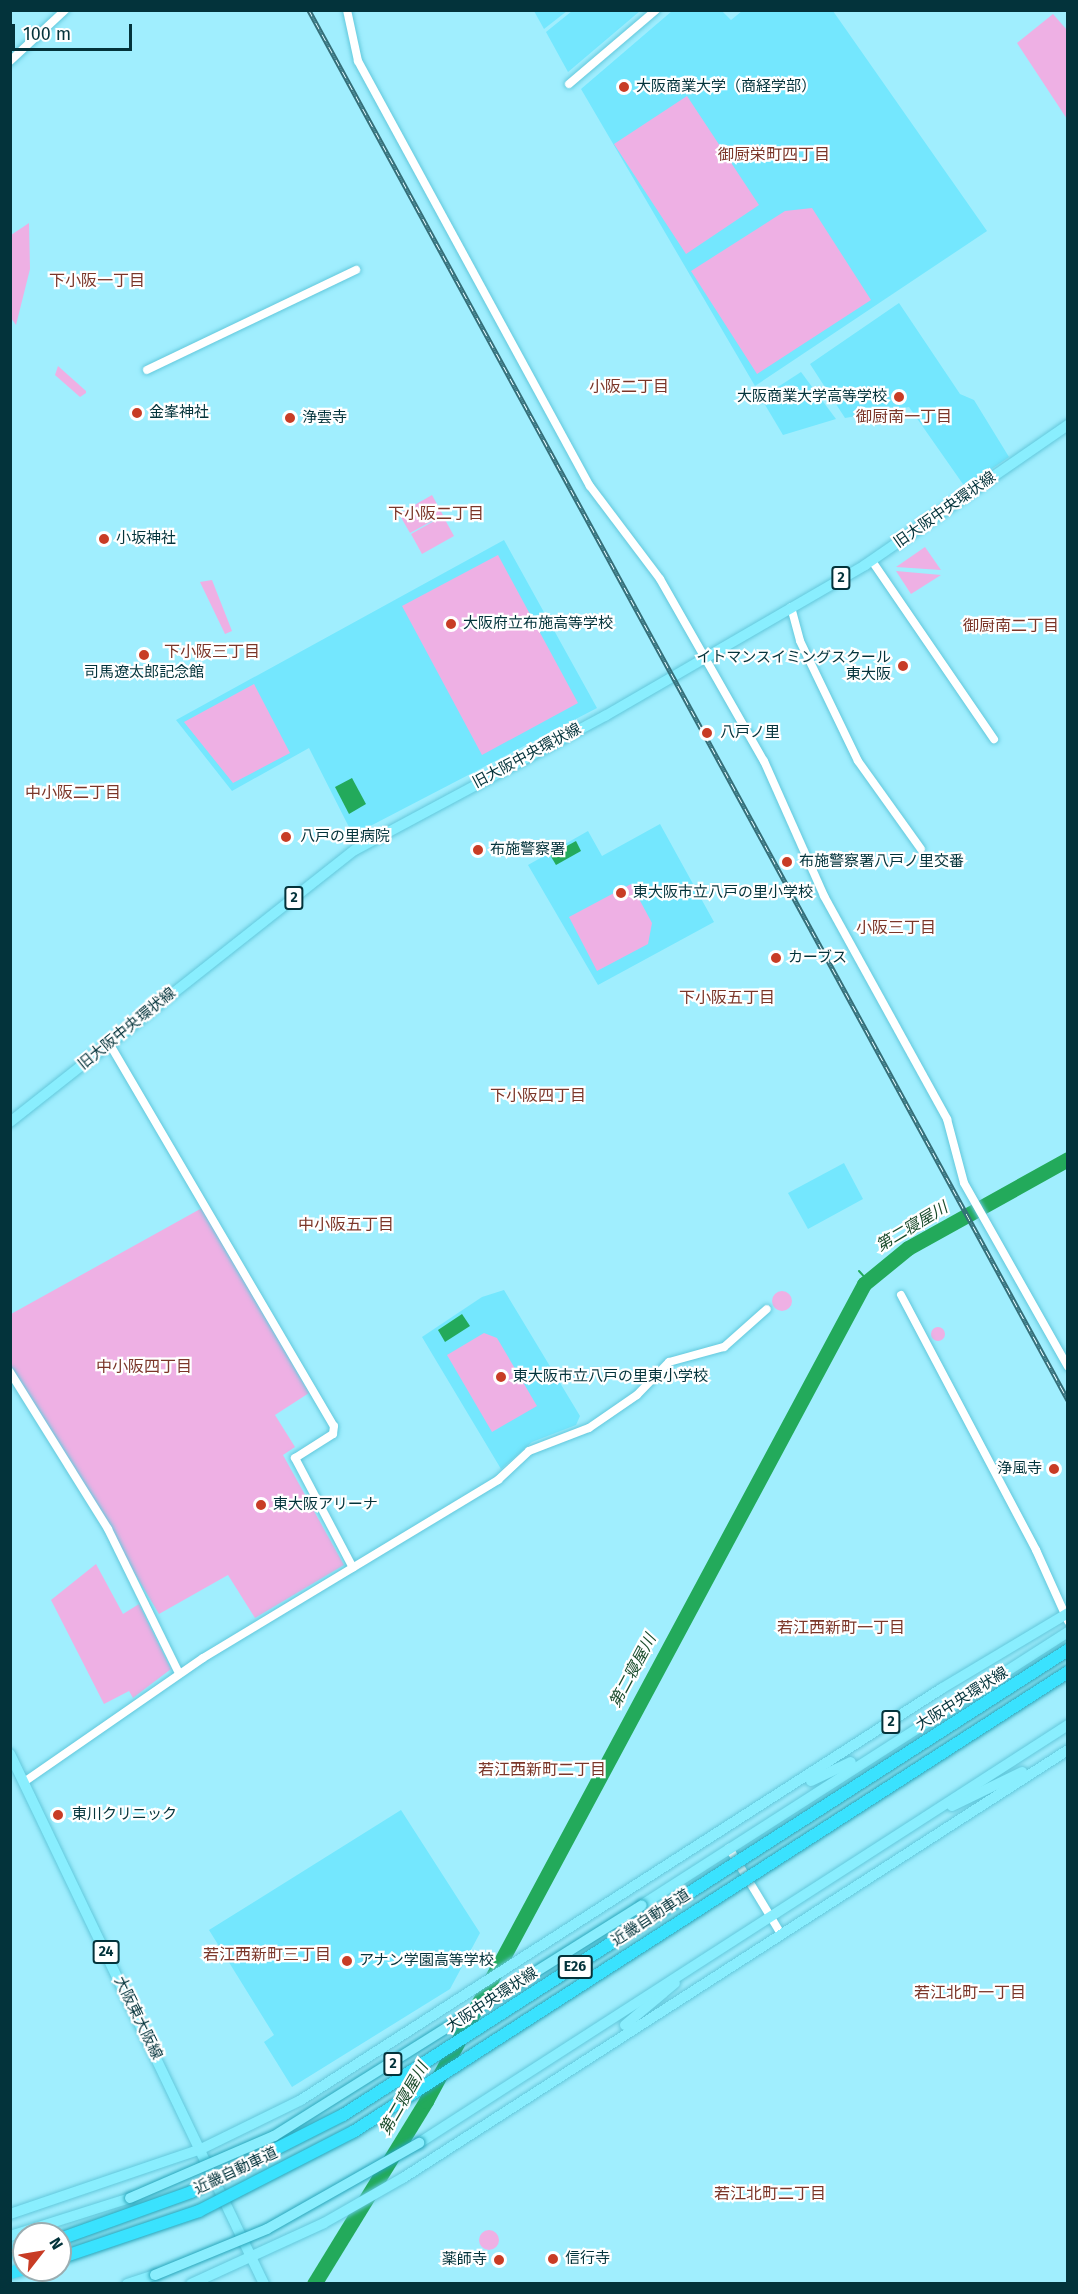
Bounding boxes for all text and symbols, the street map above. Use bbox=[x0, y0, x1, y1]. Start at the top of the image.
scale bar bbox=[15, 12, 135, 50]
text: 100 m bbox=[23, 23, 71, 45]
place label: 大阪商業大学（商経学部） bbox=[636, 78, 816, 96]
marker: 大阪商業大学（商経学部） bbox=[617, 80, 631, 94]
district label: 御厨栄町四丁目 bbox=[718, 145, 830, 165]
district label: 下小阪一丁目 bbox=[49, 271, 145, 291]
district label: 小阪二丁目 bbox=[589, 377, 669, 397]
place label: 大阪商業大学高等学校 bbox=[737, 388, 887, 406]
marker: 大阪商業大学高等学校 bbox=[892, 390, 906, 404]
place label: 金峯神社 bbox=[149, 404, 209, 422]
marker: 金峯神社 bbox=[130, 406, 144, 420]
district label: 御厨南一丁目 bbox=[856, 407, 952, 427]
place label: 浄雲寺 bbox=[302, 409, 347, 427]
marker: 浄雲寺 bbox=[283, 411, 297, 425]
street label: 旧大阪中央環状線 bbox=[891, 468, 999, 552]
district label: 下小阪二丁目 bbox=[388, 504, 484, 524]
place label: 小坂神社 bbox=[116, 530, 176, 548]
marker: 小坂神社 bbox=[97, 532, 111, 546]
road number: 2 bbox=[830, 567, 852, 589]
place label: 大阪府立布施高等学校 bbox=[463, 615, 613, 633]
district label: 御厨南二丁目 bbox=[963, 616, 1059, 636]
marker: 大阪府立布施高等学校 bbox=[444, 617, 458, 631]
district label: 下小阪三丁目 bbox=[164, 642, 260, 662]
marker: 司馬遼太郎記念館 bbox=[137, 648, 151, 662]
place label: イトマンスイミングスクール 東大阪 bbox=[696, 648, 891, 683]
marker: イトマンスイミングスクール 東大阪 bbox=[896, 659, 910, 673]
place label: 司馬遼太郎記念館 bbox=[84, 664, 204, 682]
street label: 旧大阪中央環状線 bbox=[470, 720, 584, 792]
marker: 八戸ノ里 bbox=[698, 724, 716, 742]
place label: 八戸ノ里 bbox=[720, 724, 780, 742]
district label: 中小阪二丁目 bbox=[25, 783, 121, 803]
marker: 八戸の里病院 bbox=[277, 828, 295, 846]
place label: 八戸の里病院 bbox=[300, 828, 390, 846]
place label: 布施警察署 bbox=[490, 841, 565, 859]
marker: 布施警察署 bbox=[471, 843, 485, 857]
place label: 布施警察署八戸ノ里交番 bbox=[799, 853, 964, 871]
marker: 布施警察署八戸ノ里交番 bbox=[780, 855, 794, 869]
place label: 東大阪市立八戸の里小学校 bbox=[633, 884, 813, 902]
marker: 東大阪市立八戸の里小学校 bbox=[614, 886, 628, 900]
road number: 2 bbox=[284, 887, 304, 909]
district label: 小阪三丁目 bbox=[856, 918, 936, 938]
place label: カーブス bbox=[788, 949, 848, 967]
marker: カーブス bbox=[769, 951, 783, 965]
street label: 旧大阪中央環状線 bbox=[75, 984, 179, 1074]
district label: 下小阪五丁目 bbox=[679, 988, 775, 1008]
district label: 下小阪四丁目 bbox=[490, 1086, 586, 1106]
water label: 第二寝屋川 bbox=[873, 1198, 951, 1256]
district label: 中小阪五丁目 bbox=[298, 1215, 394, 1235]
district label: 中小阪四丁目 bbox=[96, 1357, 192, 1377]
place label: 東大阪市立八戸の里東小学校 bbox=[513, 1368, 708, 1386]
marker: 東大阪市立八戸の里東小学校 bbox=[494, 1370, 508, 1384]
place label: 浄風寺 bbox=[997, 1460, 1042, 1478]
marker: 浄風寺 bbox=[1047, 1462, 1061, 1476]
place label: 東大阪アリーナ bbox=[273, 1496, 378, 1514]
marker: 東大阪アリーナ bbox=[254, 1498, 268, 1512]
district label: 若江西新町一丁目 bbox=[777, 1618, 905, 1638]
water label: 第二寝屋川 bbox=[606, 1631, 660, 1711]
street label: 大阪中央環状線 bbox=[913, 1664, 1011, 1734]
road number: 2 bbox=[880, 1711, 902, 1733]
district label: 若江西新町二丁目 bbox=[478, 1760, 606, 1780]
marker: 東川クリニック bbox=[49, 1806, 67, 1824]
place label: 東川クリニック bbox=[72, 1806, 177, 1824]
street label: 近畿自動車道 bbox=[608, 1886, 694, 1950]
road number: 24 bbox=[92, 1941, 120, 1963]
district label: 若江西新町三丁目 bbox=[203, 1945, 331, 1965]
place label: アナン学園高等学校 bbox=[359, 1952, 494, 1970]
marker: アナン学園高等学校 bbox=[340, 1954, 354, 1968]
road number: E26 bbox=[557, 1956, 593, 1978]
street label: 大阪中央環状線 bbox=[443, 1964, 541, 2036]
street label: 大阪東大阪線 bbox=[110, 1974, 166, 2062]
district label: 若江北町一丁目 bbox=[914, 1983, 1026, 2003]
road number: 2 bbox=[382, 2053, 404, 2075]
water label: 第二寝屋川 bbox=[376, 2060, 432, 2138]
street label: 近畿自動車道 bbox=[191, 2144, 281, 2198]
district label: 若江北町二丁目 bbox=[714, 2184, 826, 2204]
north arrow bbox=[12, 2222, 72, 2282]
text: N bbox=[45, 2234, 67, 2253]
place label: 信行寺 bbox=[565, 2250, 610, 2268]
place label: 薬師寺 bbox=[442, 2251, 487, 2269]
marker: 信行寺 bbox=[546, 2252, 560, 2266]
marker: 薬師寺 bbox=[492, 2253, 506, 2267]

